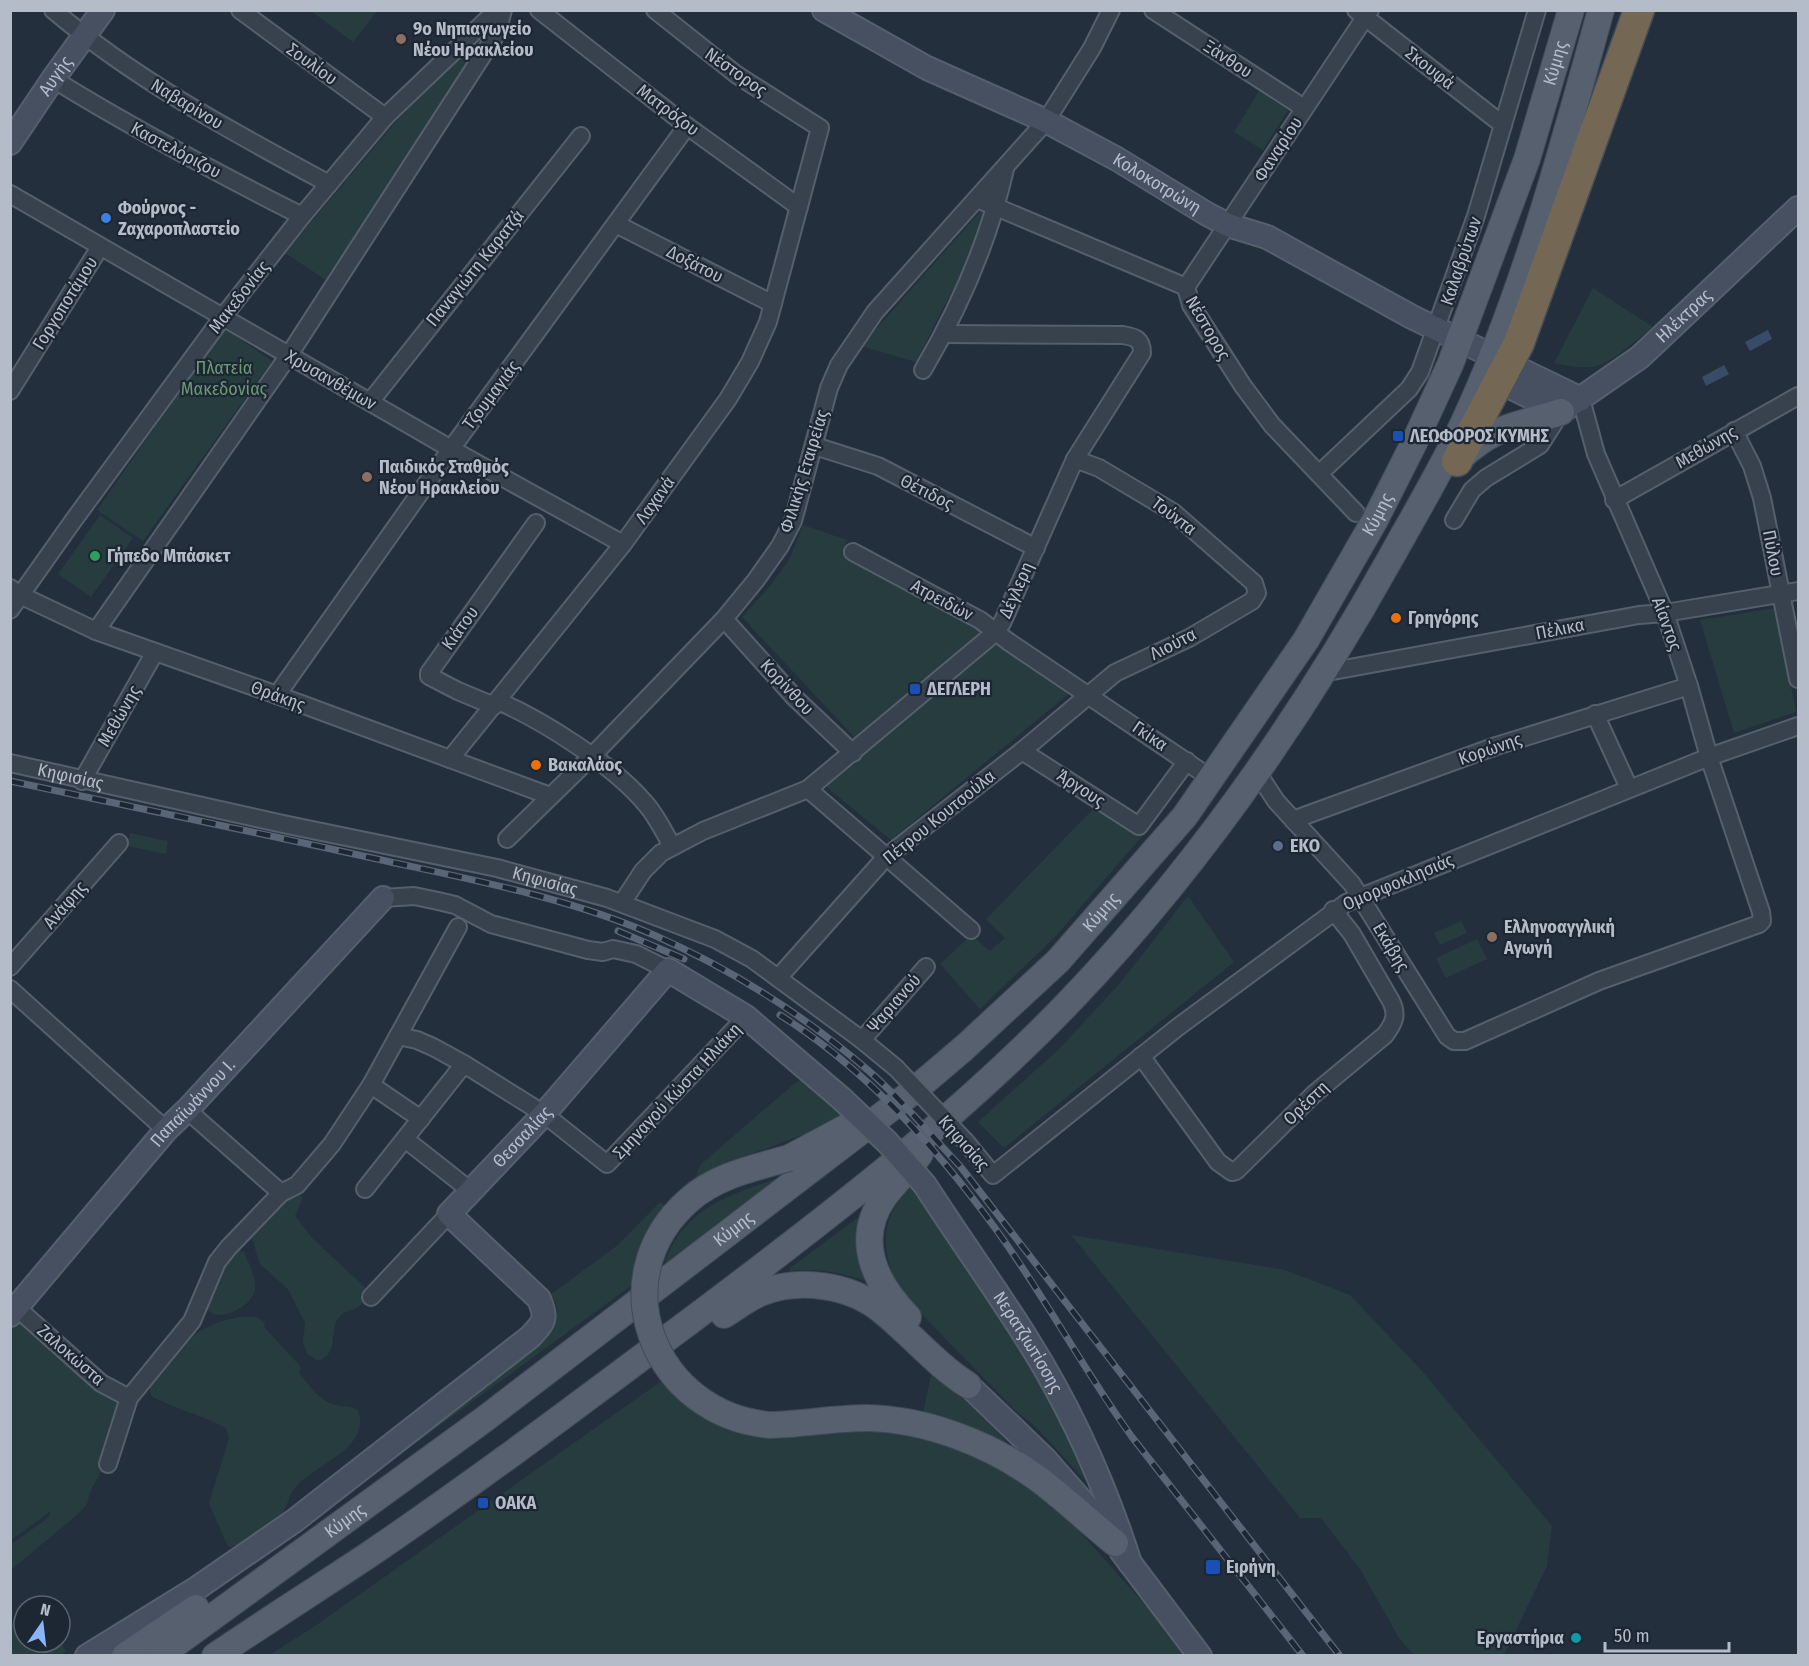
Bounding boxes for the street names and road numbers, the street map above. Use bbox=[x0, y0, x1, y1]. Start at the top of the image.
street label: Ξάνθου bbox=[1200, 35, 1256, 83]
street label: Σουλίου bbox=[282, 38, 342, 90]
street label: Κύμης bbox=[1538, 38, 1572, 88]
street label: Σκουφά bbox=[1401, 42, 1459, 94]
street label: Νέστορος bbox=[701, 43, 772, 102]
street label: Αυγής bbox=[34, 51, 77, 100]
street label: Ναβαρίνου bbox=[147, 74, 227, 134]
street label: Ματρόζου bbox=[632, 79, 704, 141]
street label: Φαναρίου bbox=[1249, 112, 1307, 186]
street label: Καστελόριζου bbox=[127, 117, 225, 183]
street label: Κολοκοτρώνη bbox=[1109, 148, 1205, 219]
street label: Παναγιώτη Καρατζά bbox=[421, 205, 529, 331]
street label: Καλαβρύτων bbox=[1436, 214, 1486, 308]
street label: Δοξάτου bbox=[663, 240, 727, 288]
street label: Γοργοποτάμου bbox=[28, 252, 102, 354]
street label: Μακεδονίας bbox=[204, 256, 275, 338]
street label: Ηλέκτρας bbox=[1651, 284, 1717, 347]
street label: Νέστορος bbox=[1181, 292, 1235, 364]
street label: Χρυσανθέμων bbox=[282, 345, 381, 415]
street label: Τζουμαγιάς bbox=[458, 356, 524, 434]
street label: Φιλικής Εταιρείας bbox=[775, 406, 833, 535]
street label: Μεθώνης bbox=[1672, 421, 1741, 473]
street label: Θέτιδος bbox=[897, 469, 958, 515]
street label: Λαχανά bbox=[630, 472, 680, 528]
street label: Κύμης bbox=[1357, 489, 1398, 540]
street label: Τούντα bbox=[1147, 492, 1201, 540]
street label: Πύλου bbox=[1758, 528, 1788, 578]
street label: Δέγλερη bbox=[994, 558, 1038, 622]
street label: Ατρειδών bbox=[907, 574, 977, 626]
street label: Αίαντος bbox=[1647, 594, 1687, 654]
street label: Κιάτου bbox=[437, 602, 483, 654]
street label: Πέλικα bbox=[1534, 614, 1586, 644]
street label: Λιούτα bbox=[1146, 623, 1200, 665]
street label: Κορίνθου bbox=[756, 654, 818, 720]
street label: Θράκης bbox=[248, 676, 308, 716]
street label: Μεθώνης bbox=[93, 681, 145, 750]
street label: Γκίκα bbox=[1128, 716, 1172, 756]
street label: Κορώνης bbox=[1455, 728, 1525, 770]
street label: Κηφισίας bbox=[36, 759, 106, 795]
street label: Άργους bbox=[1053, 764, 1110, 812]
street label: Πέτρου Κουτσούλα bbox=[878, 765, 1000, 869]
street label: Ομορφοκλησιάς bbox=[1339, 849, 1457, 915]
street label: Κηφισίας bbox=[510, 862, 581, 901]
street label: Ανάφης bbox=[38, 876, 92, 933]
street label: Κύμης bbox=[1078, 888, 1124, 936]
street label: Εκάβης bbox=[1368, 919, 1414, 976]
street label: Ψαριανού bbox=[862, 969, 926, 1037]
street label: Σμηναγού Κώστα Ηλιάκη bbox=[608, 1018, 746, 1164]
street label: Παπαϊωάννου Ι. bbox=[145, 1054, 240, 1151]
street label: Ορέστη bbox=[1279, 1076, 1333, 1130]
street label: Θεσσαλίας bbox=[488, 1101, 557, 1172]
street label: Κηφισίας bbox=[934, 1111, 994, 1176]
street label: Κύμης bbox=[709, 1206, 758, 1251]
street label: Νερατζιωτίσσης bbox=[988, 1287, 1068, 1397]
street label: Ζαλοκώστα bbox=[33, 1320, 109, 1390]
street label: Κύμης bbox=[320, 1498, 370, 1543]

